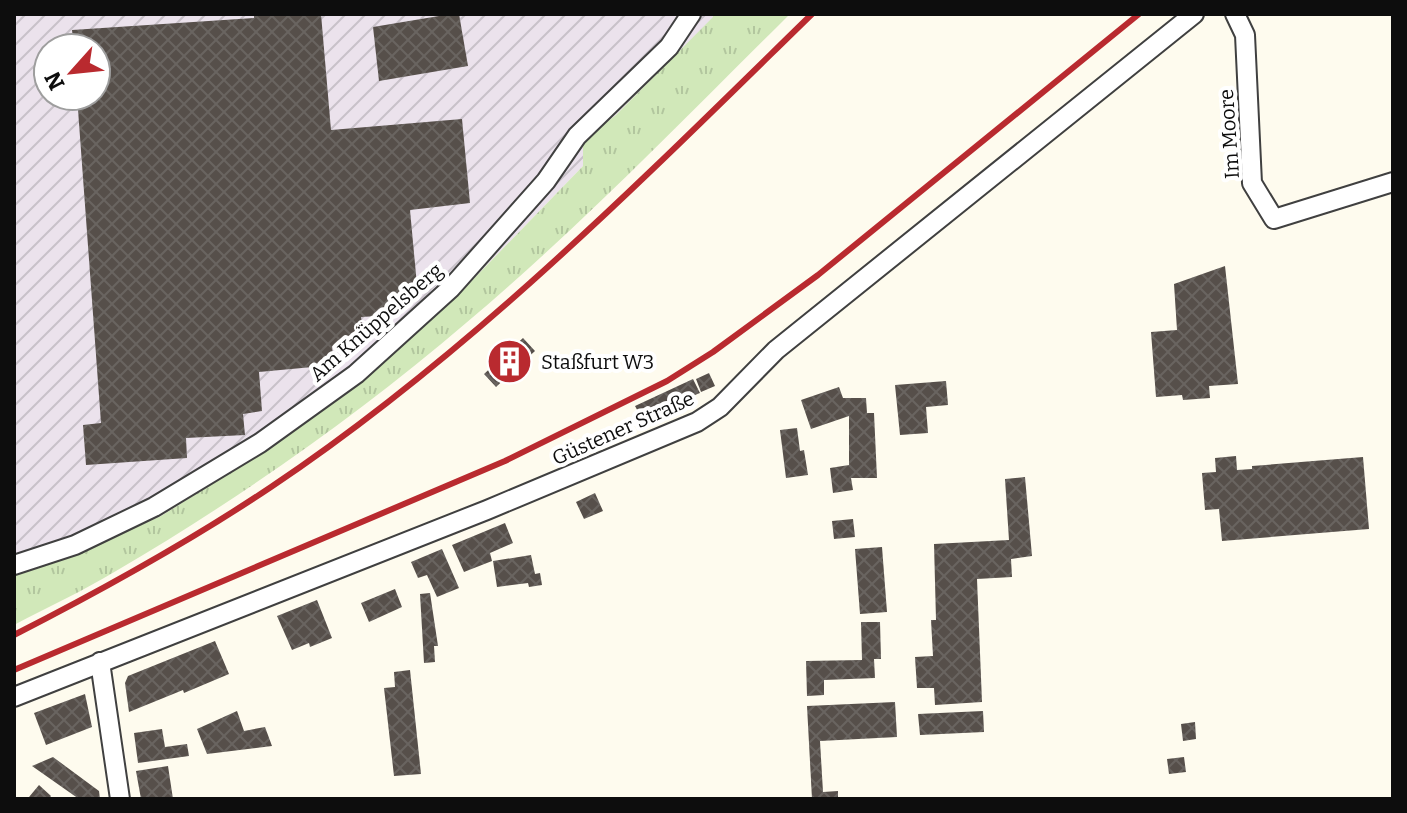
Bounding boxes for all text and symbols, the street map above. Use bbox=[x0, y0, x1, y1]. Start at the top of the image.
north arrow bbox=[32, 32, 112, 112]
text: N bbox=[39, 67, 71, 95]
street label: Im Moore bbox=[1214, 88, 1244, 180]
street label: Am Knüppelsberg bbox=[305, 258, 447, 386]
building icon: Staßfurt W3 bbox=[486, 338, 534, 386]
place label: Staßfurt W3 bbox=[541, 350, 654, 374]
street label: Güstener Straße bbox=[548, 386, 698, 470]

